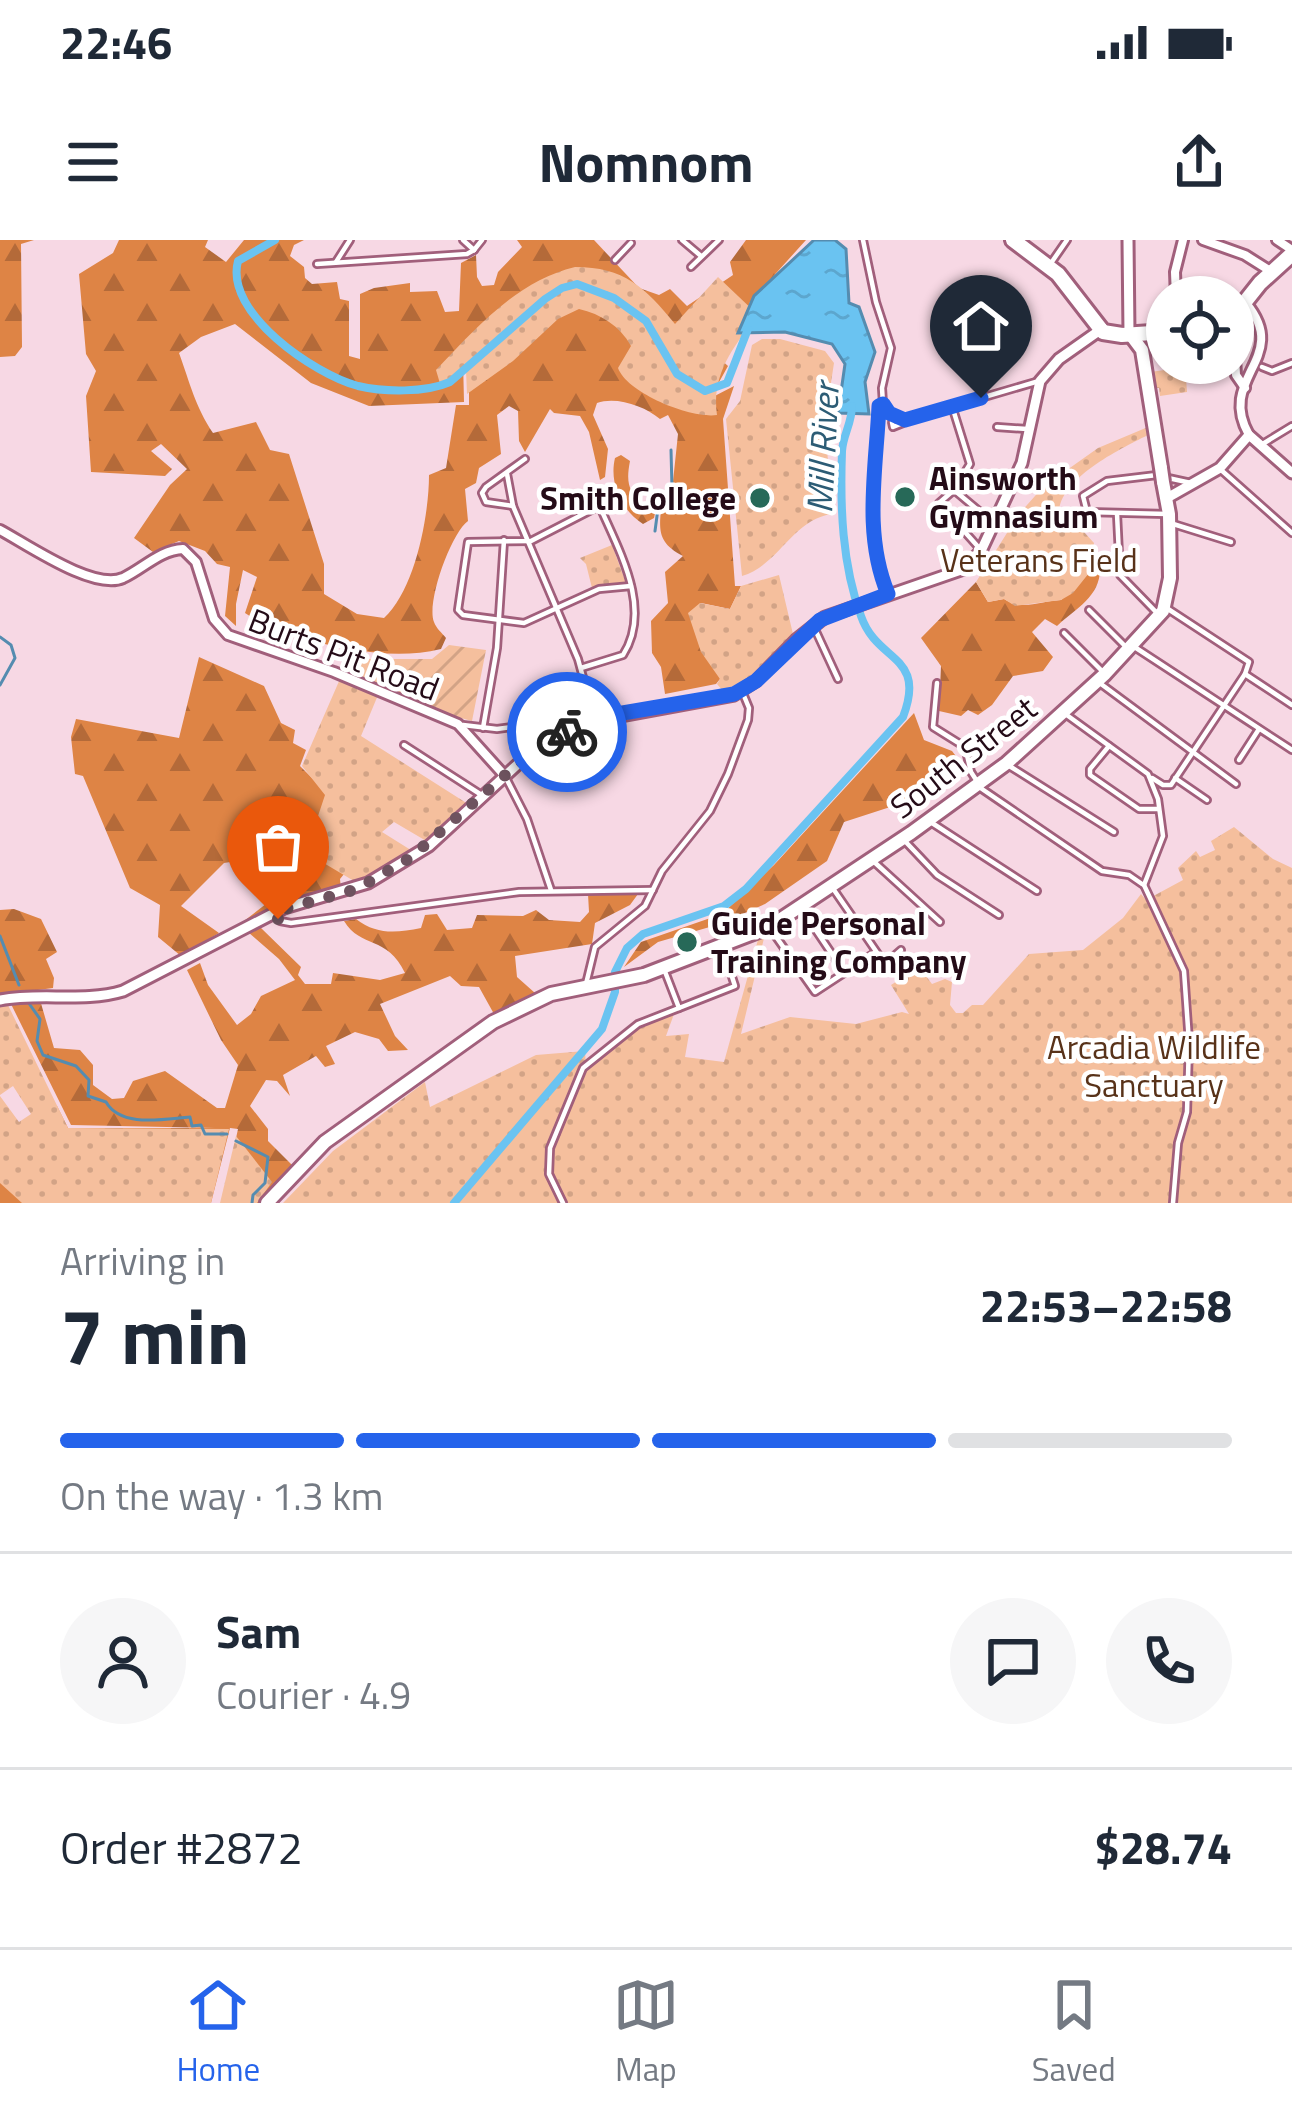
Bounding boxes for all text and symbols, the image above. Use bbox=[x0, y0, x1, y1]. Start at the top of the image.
text: 22:46 bbox=[60, 8, 172, 76]
text: Nomnom bbox=[538, 121, 754, 203]
icon: menu bbox=[60, 129, 126, 195]
icon: share bbox=[1166, 129, 1232, 195]
pin bbox=[930, 275, 1032, 398]
map controls bbox=[1146, 276, 1254, 384]
button: locate bbox=[1146, 276, 1254, 384]
icon: home bbox=[948, 293, 1014, 359]
water label: Mill River bbox=[791, 377, 853, 515]
place label: Ainsworth Gymnasium bbox=[929, 453, 1098, 541]
place label: Smith College bbox=[540, 473, 736, 523]
marker: Ainsworth Gymnasium bbox=[892, 484, 918, 510]
marker: Smith College bbox=[747, 485, 773, 511]
park label: Veterans Field bbox=[940, 535, 1138, 585]
street label: Burts Pit Road bbox=[241, 595, 447, 713]
courier bbox=[507, 672, 627, 792]
street label: South Street bbox=[879, 683, 1047, 830]
icon: bike bbox=[534, 699, 600, 765]
pin bbox=[227, 796, 329, 919]
icon: bag bbox=[245, 814, 311, 880]
place label: Guide Personal Training Company bbox=[711, 898, 967, 986]
marker: Guide Personal Training Company bbox=[674, 929, 700, 955]
park label: Arcadia Wildlife Sanctuary bbox=[1047, 1022, 1261, 1110]
text: Arriving in bbox=[60, 1231, 225, 1290]
text: 22:53–22:58 bbox=[980, 1271, 1232, 1339]
text: 7 min bbox=[60, 1276, 250, 1394]
text: On the way · 1.3 km bbox=[60, 1466, 383, 1525]
text: Sam bbox=[216, 1597, 301, 1665]
button: person bbox=[60, 1598, 186, 1724]
button: chat bbox=[950, 1598, 1076, 1724]
button: phone bbox=[1106, 1598, 1232, 1724]
text: Courier · 4.9 bbox=[216, 1665, 411, 1724]
text: Order #2872 bbox=[60, 1813, 303, 1881]
text: $28.74 bbox=[1094, 1813, 1232, 1881]
tab: Home bbox=[176, 1972, 260, 2094]
tab: Map bbox=[613, 1972, 679, 2094]
tab: Saved bbox=[1032, 1972, 1116, 2094]

